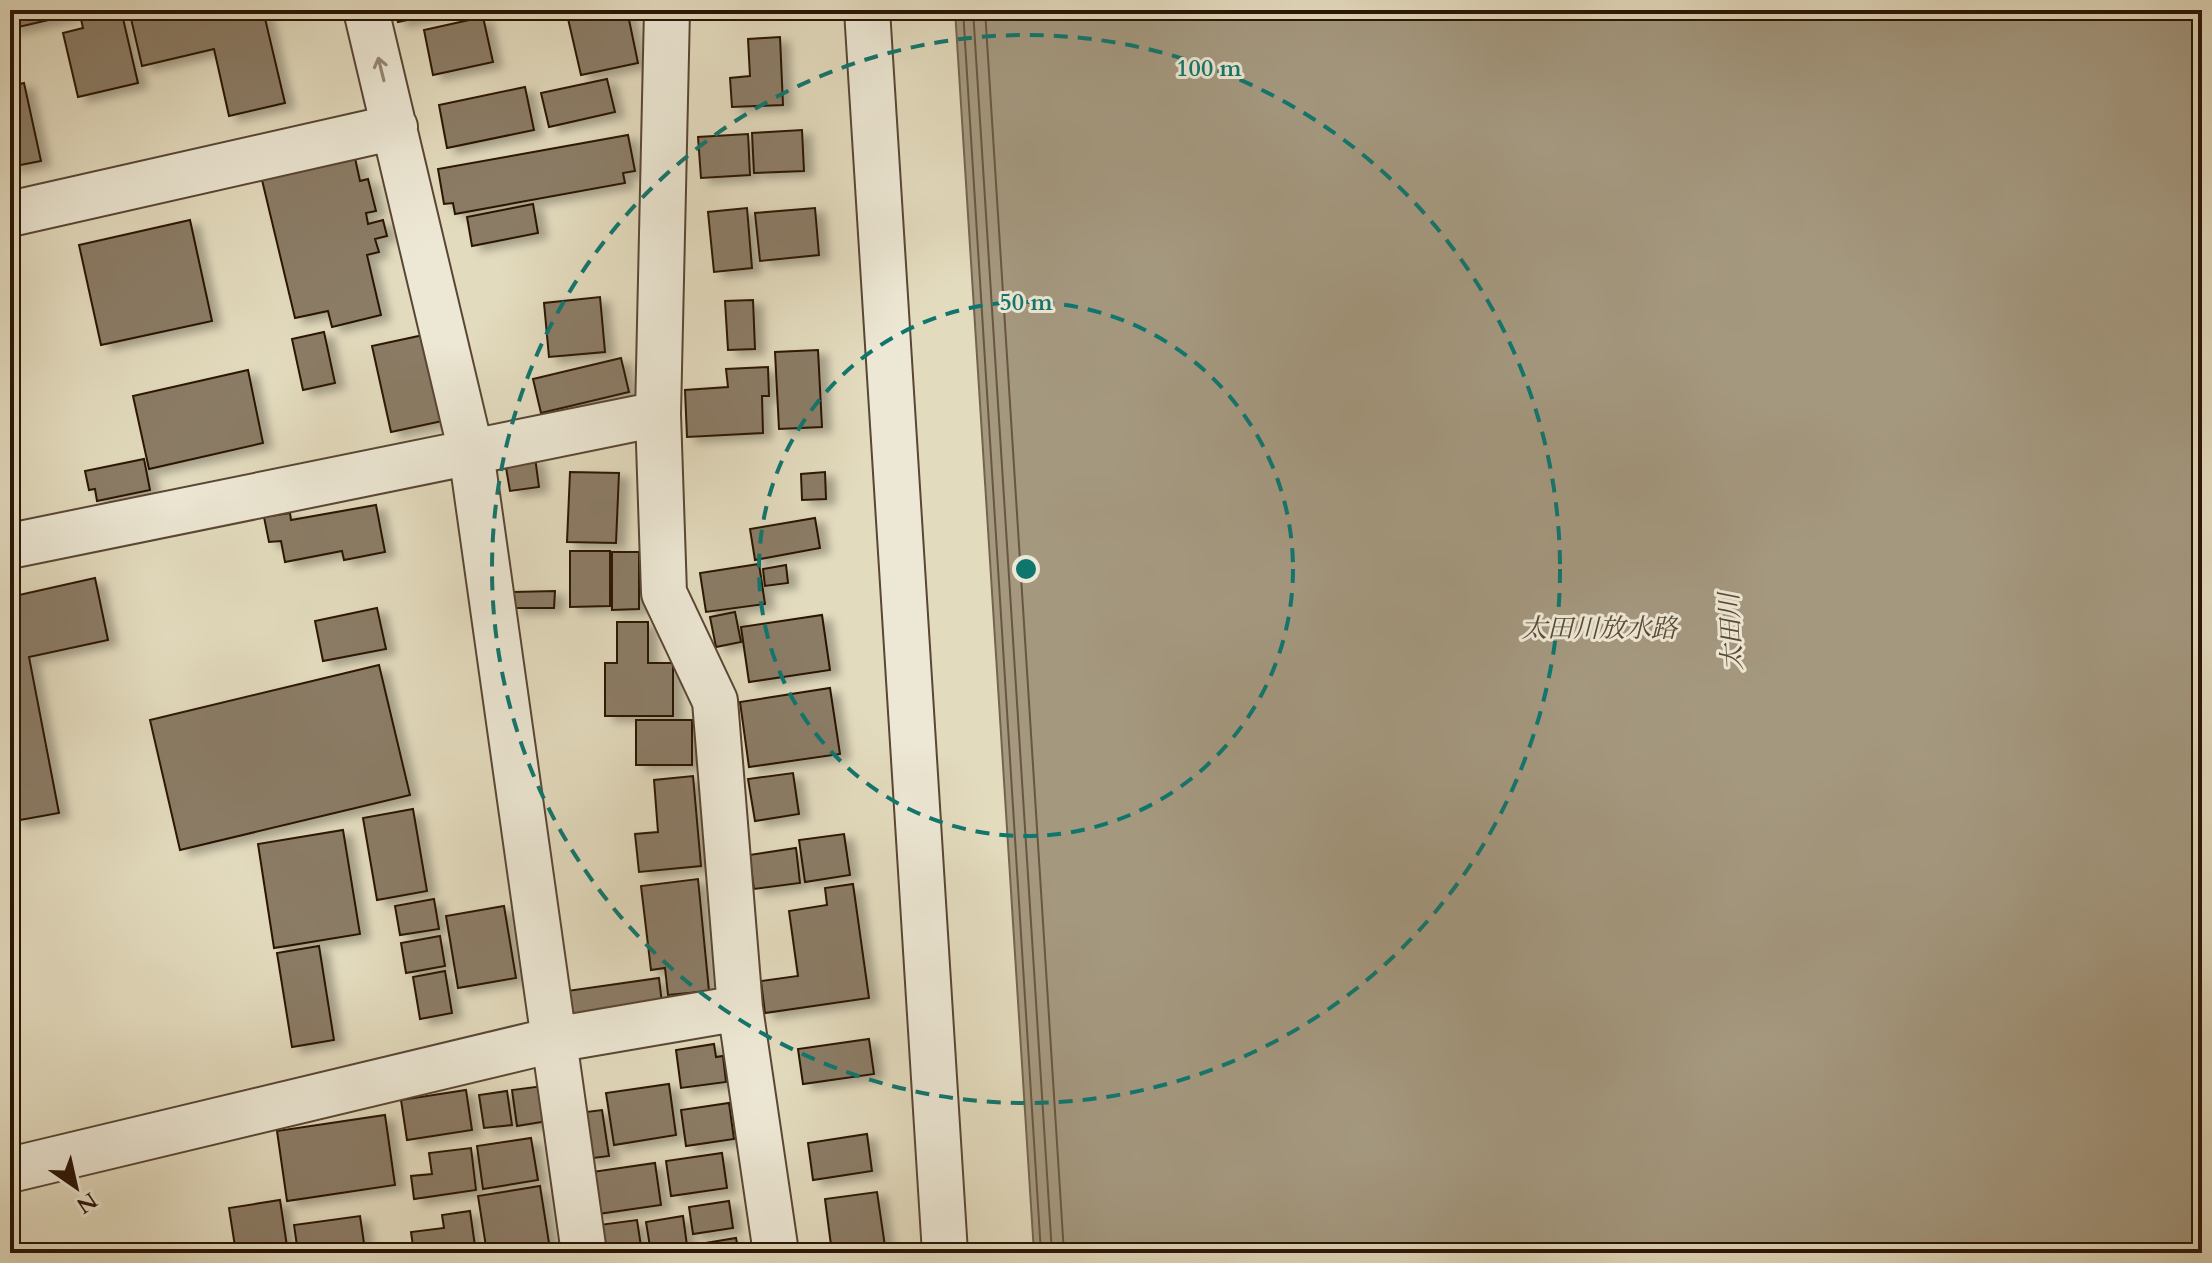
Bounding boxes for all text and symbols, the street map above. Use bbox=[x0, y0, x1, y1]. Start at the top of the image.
text: 100 m bbox=[1176, 52, 1243, 85]
one-way arrow bbox=[372, 56, 387, 82]
text: 50 m bbox=[999, 286, 1053, 319]
centre of rings bbox=[1012, 555, 1040, 583]
water label: 太田川 bbox=[1711, 589, 1751, 672]
water label: 太田川放水路 bbox=[1521, 611, 1679, 646]
north arrow bbox=[36, 1147, 116, 1227]
text: N bbox=[70, 1185, 103, 1221]

